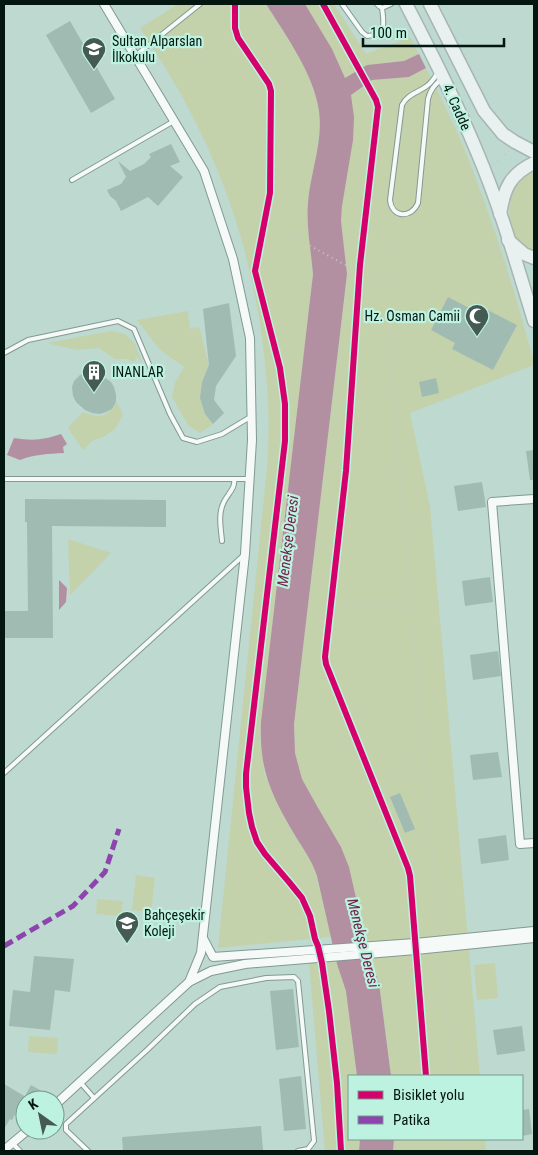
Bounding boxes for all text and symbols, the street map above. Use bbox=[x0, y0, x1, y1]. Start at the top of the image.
scale bar bbox=[363, 15, 504, 47]
text: 100 m bbox=[370, 24, 407, 42]
place label: Sultan Alparslan İlkokulu bbox=[112, 33, 202, 65]
school or university icon: Sultan Alparslan İlkokulu bbox=[81, 36, 107, 70]
street label: 4. Cadde bbox=[440, 81, 474, 133]
mosque icon: Hz. Osman Camii bbox=[464, 303, 490, 337]
place label: Hz. Osman Camii bbox=[365, 308, 460, 324]
building icon: INANLAR bbox=[81, 359, 107, 393]
place label: INANLAR bbox=[112, 364, 164, 380]
water label: Menekşe Deresi bbox=[274, 494, 303, 587]
water label: Menekşe Deresi bbox=[343, 897, 383, 990]
place label: Bahçeşekir Koleji bbox=[144, 907, 205, 939]
school or university icon: Bahçeşekir Koleji bbox=[114, 910, 140, 944]
legend bbox=[348, 1075, 523, 1140]
text: Bisiklet yolu bbox=[393, 1086, 464, 1104]
north arrow bbox=[15, 1090, 65, 1140]
text: K bbox=[25, 1095, 41, 1113]
text: Patika bbox=[393, 1111, 430, 1129]

